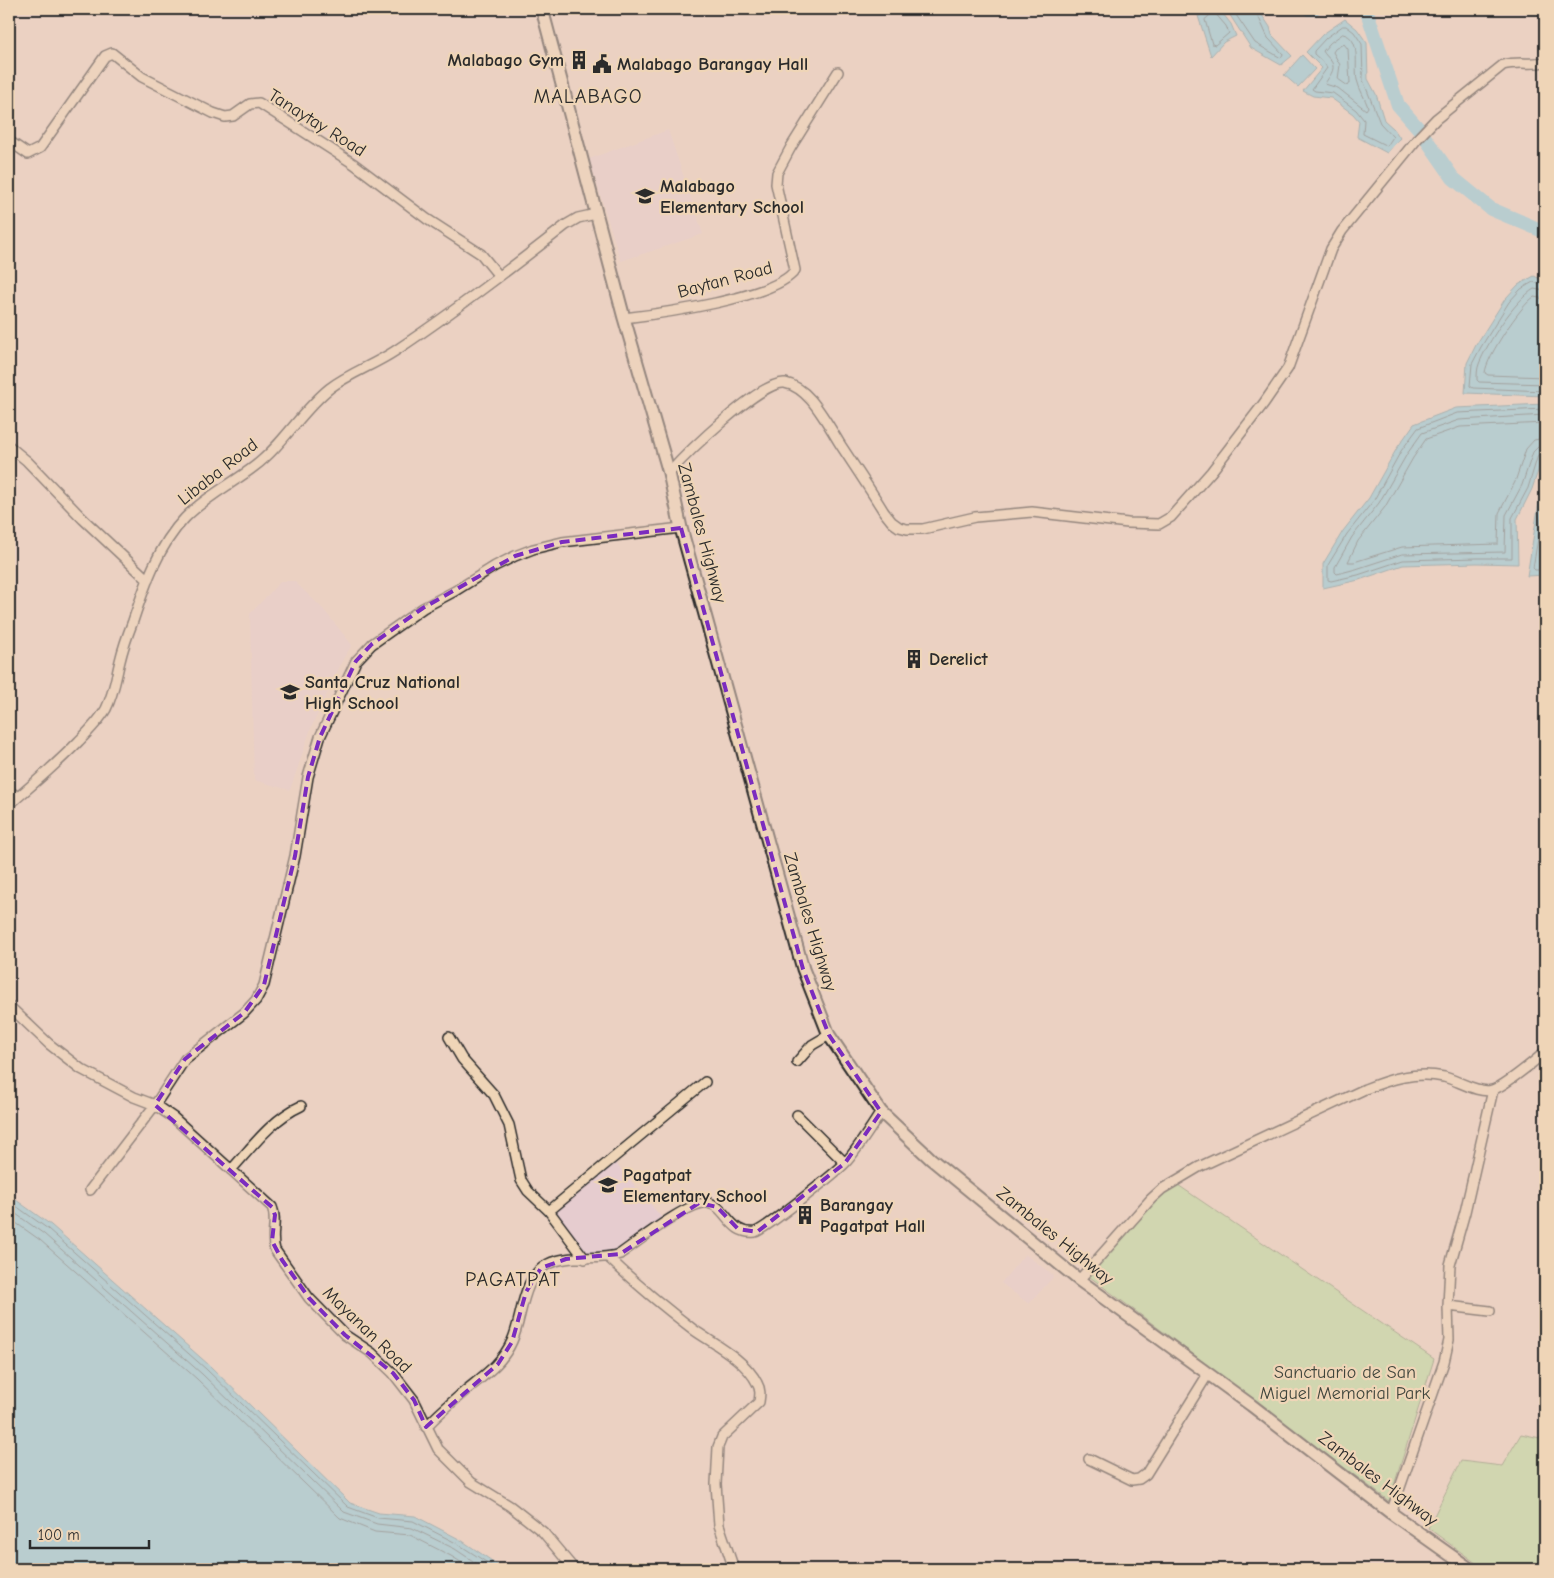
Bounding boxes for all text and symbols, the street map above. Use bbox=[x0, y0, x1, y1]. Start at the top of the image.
building icon: Malabago Gym bbox=[568, 49, 590, 71]
place label: Malabago Gym bbox=[448, 50, 564, 71]
public building icon: Malabago Barangay Hall bbox=[591, 53, 613, 75]
place label: Malabago Barangay Hall bbox=[617, 54, 808, 75]
street label: Tanaytay Road bbox=[264, 85, 370, 161]
district label: MALABAGO bbox=[533, 85, 643, 108]
place label: Malabago Elementary School bbox=[660, 176, 804, 218]
school or university icon: Malabago Elementary School bbox=[634, 185, 656, 207]
street label: Baytan Road bbox=[675, 257, 775, 303]
street label: Libaba Road bbox=[174, 434, 262, 510]
street label: Zambales Highway bbox=[673, 461, 731, 606]
building icon: Derelict bbox=[903, 648, 925, 670]
place label: Derelict bbox=[929, 649, 989, 670]
place label: Santa Cruz National High School bbox=[305, 672, 460, 714]
school or university icon: Santa Cruz National High School bbox=[279, 681, 301, 703]
street label: Zambales Highway bbox=[779, 850, 841, 995]
place label: Pagatpat Elementary School bbox=[623, 1165, 767, 1207]
school or university icon: Pagatpat Elementary School bbox=[597, 1174, 619, 1196]
street label: Zambales Highway bbox=[992, 1182, 1118, 1290]
place label: Barangay Pagatpat Hall bbox=[820, 1195, 925, 1237]
building icon: Barangay Pagatpat Hall bbox=[794, 1204, 816, 1226]
district label: PAGATPAT bbox=[465, 1268, 561, 1291]
street label: Mayanan Road bbox=[318, 1282, 416, 1378]
park label: Sanctuario de San Miguel Memorial Park bbox=[1260, 1362, 1430, 1404]
street label: Zambales Highway bbox=[1314, 1427, 1443, 1531]
scale bar bbox=[30, 1518, 149, 1550]
text: 100 m bbox=[38, 1526, 80, 1544]

